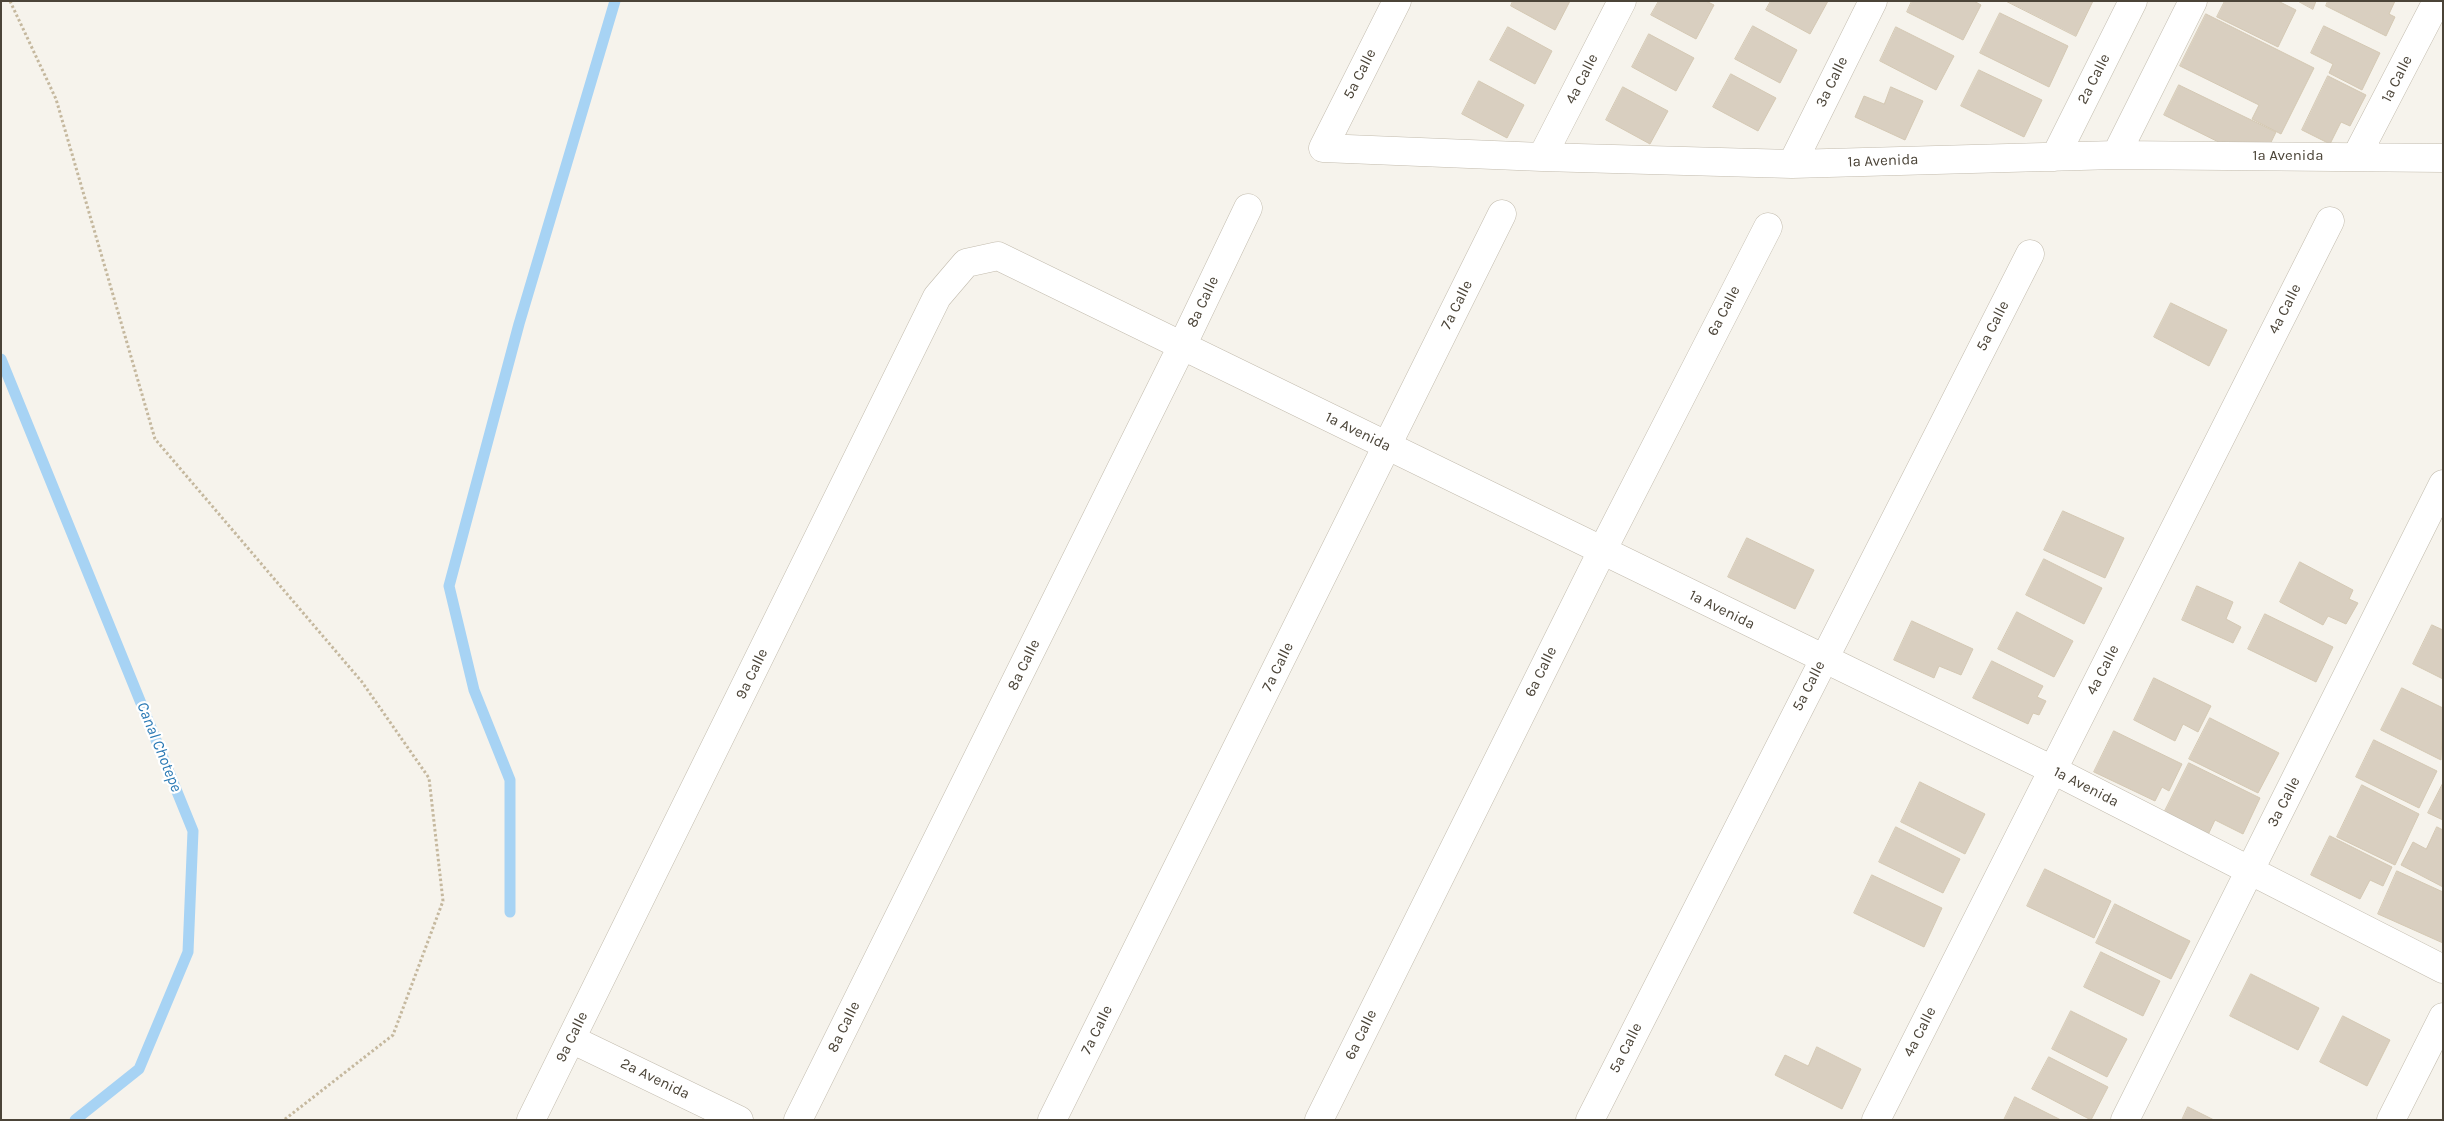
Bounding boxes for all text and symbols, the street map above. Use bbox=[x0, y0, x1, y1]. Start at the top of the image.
street label: 5a Calle bbox=[1340, 46, 1380, 102]
street label: 4a Calle bbox=[1562, 51, 1602, 107]
street label: 2a Calle bbox=[2074, 51, 2114, 107]
street label: 1a Calle bbox=[2378, 52, 2416, 106]
street label: 3a Calle bbox=[1812, 54, 1852, 110]
street label: 1a Avenida bbox=[2253, 147, 2323, 165]
street label: 1a Avenida bbox=[1847, 151, 1919, 171]
street label: 8a Calle bbox=[1183, 273, 1223, 331]
street label: 7a Calle bbox=[1437, 277, 1477, 333]
street label: 4a Calle bbox=[2265, 281, 2305, 337]
street label: 6a Calle bbox=[1704, 283, 1744, 339]
street label: 5a Calle bbox=[1973, 298, 2013, 354]
street label: 1a Avenida bbox=[1322, 408, 1394, 456]
street label: 1a Avenida bbox=[1686, 586, 1758, 634]
street label: 8a Calle bbox=[1004, 637, 1044, 693]
street label: 7a Calle bbox=[1258, 639, 1298, 695]
street label: 4a Calle bbox=[2083, 642, 2123, 698]
street label: 6a Calle bbox=[1521, 644, 1561, 700]
street label: 9a Calle bbox=[732, 646, 772, 702]
street label: 5a Calle bbox=[1789, 658, 1829, 714]
water label: Canal Chotepe bbox=[132, 699, 186, 795]
street label: 1a Avenida bbox=[2050, 763, 2122, 811]
street label: 3a Calle bbox=[2264, 774, 2304, 830]
street label: 8a Calle bbox=[824, 999, 864, 1055]
street label: 7a Calle bbox=[1077, 1002, 1117, 1058]
street label: 4a Calle bbox=[1900, 1004, 1940, 1060]
street label: 6a Calle bbox=[1341, 1007, 1381, 1063]
street label: 9a Calle bbox=[552, 1009, 592, 1065]
street label: 5a Calle bbox=[1606, 1020, 1646, 1076]
street label: 2a Avenida bbox=[617, 1055, 693, 1103]

